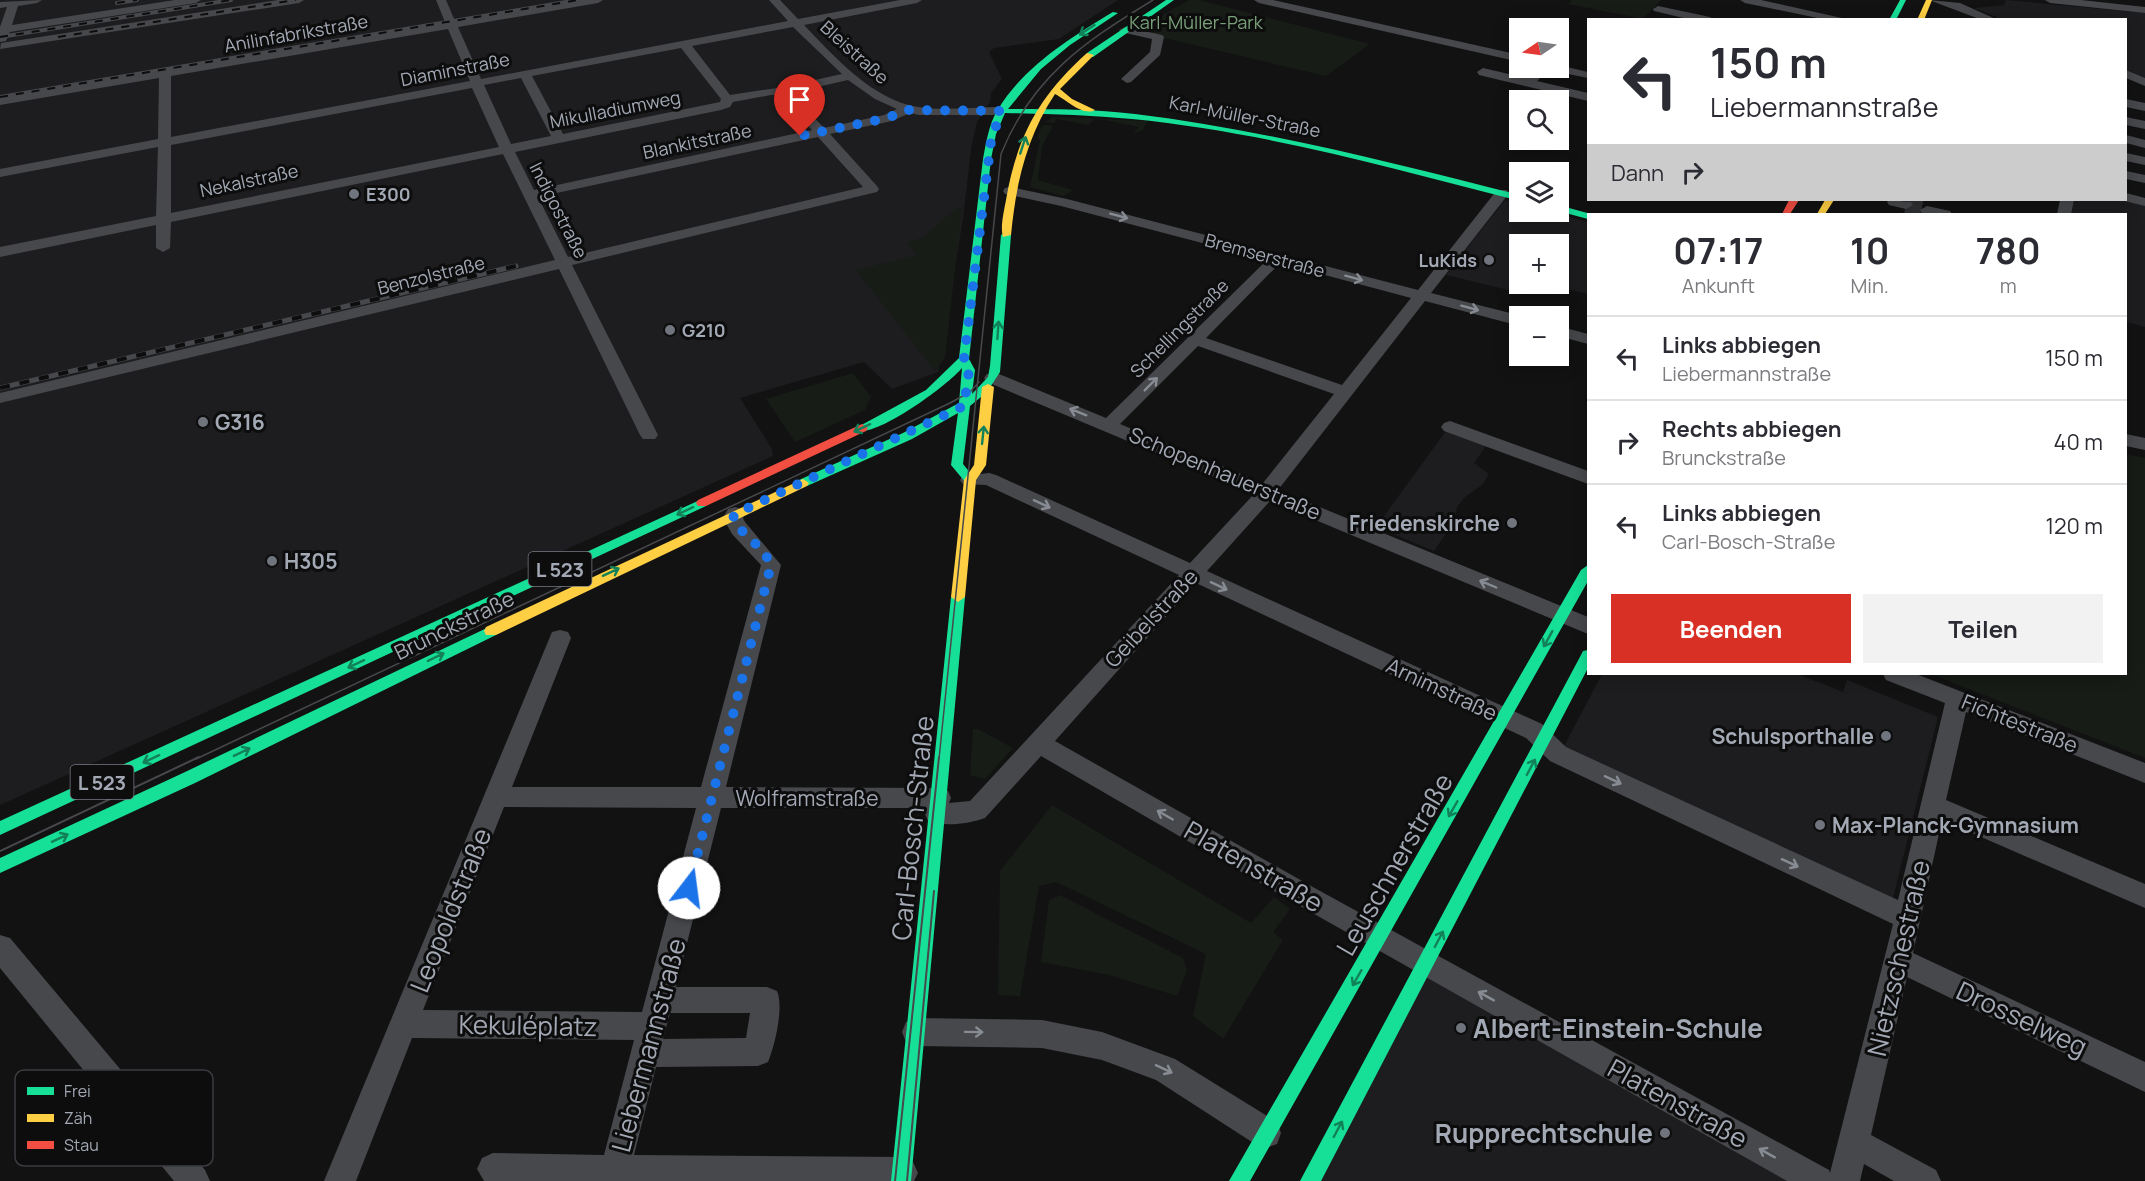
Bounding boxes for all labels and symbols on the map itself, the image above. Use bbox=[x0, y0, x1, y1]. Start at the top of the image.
street label: Anilinfabrikstraße bbox=[222, 9, 370, 57]
park label: Karl-Müller-Park bbox=[1129, 10, 1264, 34]
street label: Bleistraße bbox=[816, 15, 894, 89]
north arrow bbox=[1509, 18, 1569, 78]
one-way arrow bbox=[1079, 25, 1096, 37]
street label: Diaminstraße bbox=[398, 47, 512, 91]
pin bbox=[774, 74, 825, 136]
street label: Mikulladiumweg bbox=[548, 85, 682, 133]
street label: Karl-Müller-Straße bbox=[1167, 90, 1323, 142]
street label: Blankitstraße bbox=[641, 118, 753, 164]
one-way arrow bbox=[1018, 136, 1029, 155]
street label: Nekalstraße bbox=[198, 158, 300, 202]
street label: Indigostraße bbox=[524, 158, 594, 262]
place label: E300 bbox=[366, 182, 411, 206]
marker: E300 bbox=[347, 187, 361, 201]
one-way arrow bbox=[1109, 211, 1128, 223]
street label: Bremserstraße bbox=[1202, 227, 1328, 283]
place label: LuKids bbox=[1419, 248, 1477, 272]
street label: Benzolstraße bbox=[375, 250, 487, 300]
marker: LuKids bbox=[1482, 253, 1496, 267]
street label: Schellingstraße bbox=[1124, 273, 1234, 383]
one-way arrow bbox=[1344, 273, 1363, 284]
one-way arrow bbox=[1461, 303, 1480, 315]
place label: G210 bbox=[682, 318, 726, 342]
one-way arrow bbox=[993, 321, 1004, 341]
marker: G210 bbox=[663, 323, 677, 337]
one-way arrow bbox=[1143, 376, 1158, 391]
one-way arrow bbox=[1069, 406, 1087, 417]
place label: G316 bbox=[215, 408, 265, 436]
marker: G316 bbox=[196, 415, 210, 429]
street label: Schopenhauerstraße bbox=[1125, 420, 1325, 526]
one-way arrow bbox=[853, 423, 871, 435]
one-way arrow bbox=[978, 425, 989, 445]
one-way arrow bbox=[1032, 498, 1050, 510]
one-way arrow bbox=[676, 505, 694, 517]
place label: Friedenskirche bbox=[1349, 509, 1500, 537]
marker: Friedenskirche bbox=[1505, 516, 1519, 530]
place label: H305 bbox=[284, 547, 338, 575]
road number: L 523 bbox=[528, 552, 592, 586]
marker: H305 bbox=[265, 554, 279, 568]
street label: Geibelstraße bbox=[1098, 563, 1204, 673]
one-way arrow bbox=[602, 566, 620, 578]
one-way arrow bbox=[1480, 578, 1498, 589]
one-way arrow bbox=[1209, 580, 1227, 592]
street label: Brunckstraße bbox=[389, 584, 519, 666]
one-way arrow bbox=[1542, 630, 1554, 647]
one-way arrow bbox=[426, 651, 444, 663]
street label: Arnimstraße bbox=[1382, 651, 1502, 727]
one-way arrow bbox=[347, 659, 365, 671]
street label: Fichtestraße bbox=[1958, 687, 2082, 759]
street label: Carl-Bosch-Straße bbox=[882, 714, 942, 942]
place label: Schulsporthalle bbox=[1712, 722, 1874, 750]
marker: Schulsporthalle bbox=[1879, 729, 1893, 743]
one-way arrow bbox=[232, 746, 250, 758]
one-way arrow bbox=[143, 754, 161, 766]
one-way arrow bbox=[1526, 758, 1537, 776]
road number: L 523 bbox=[70, 765, 134, 799]
street label: Leuschnerstraße bbox=[1327, 766, 1461, 962]
one-way arrow bbox=[1603, 775, 1621, 786]
street label: Wolframstraße bbox=[736, 784, 878, 812]
one-way arrow bbox=[1447, 799, 1458, 817]
one-way arrow bbox=[1157, 809, 1174, 821]
place label: Max-Planck-Gymnasium bbox=[1832, 811, 2079, 839]
street label: Platenstraße bbox=[1178, 812, 1330, 920]
marker: Max-Planck-Gymnasium bbox=[1813, 818, 1827, 832]
street label: Leopoldstraße bbox=[401, 822, 499, 998]
one-way arrow bbox=[50, 832, 68, 843]
position arrow bbox=[657, 856, 721, 920]
street label: Nietzschestraße bbox=[1858, 856, 1938, 1060]
one-way arrow bbox=[1780, 857, 1798, 869]
one-way arrow bbox=[1434, 930, 1445, 948]
street label: Liebermannstraße bbox=[602, 934, 694, 1156]
one-way arrow bbox=[1350, 969, 1362, 986]
street label: Drosselweg bbox=[1951, 972, 2093, 1064]
one-way arrow bbox=[1478, 990, 1495, 1002]
street label: Kekuléplatz bbox=[458, 1006, 598, 1044]
place label: Albert-Einstein-Schule bbox=[1473, 1010, 1763, 1046]
marker: Albert-Einstein-Schule bbox=[1454, 1021, 1468, 1035]
one-way arrow bbox=[964, 1026, 984, 1038]
street label: Platenstraße bbox=[1602, 1050, 1754, 1156]
one-way arrow bbox=[1154, 1064, 1172, 1076]
legend bbox=[15, 1070, 213, 1166]
text: Frei bbox=[64, 1080, 91, 1102]
text: Zäh bbox=[64, 1107, 92, 1129]
place label: Rupprechtschule bbox=[1435, 1115, 1653, 1151]
one-way arrow bbox=[1333, 1121, 1344, 1139]
marker: Rupprechtschule bbox=[1658, 1126, 1672, 1140]
text: Stau bbox=[64, 1134, 99, 1156]
one-way arrow bbox=[1758, 1146, 1775, 1158]

